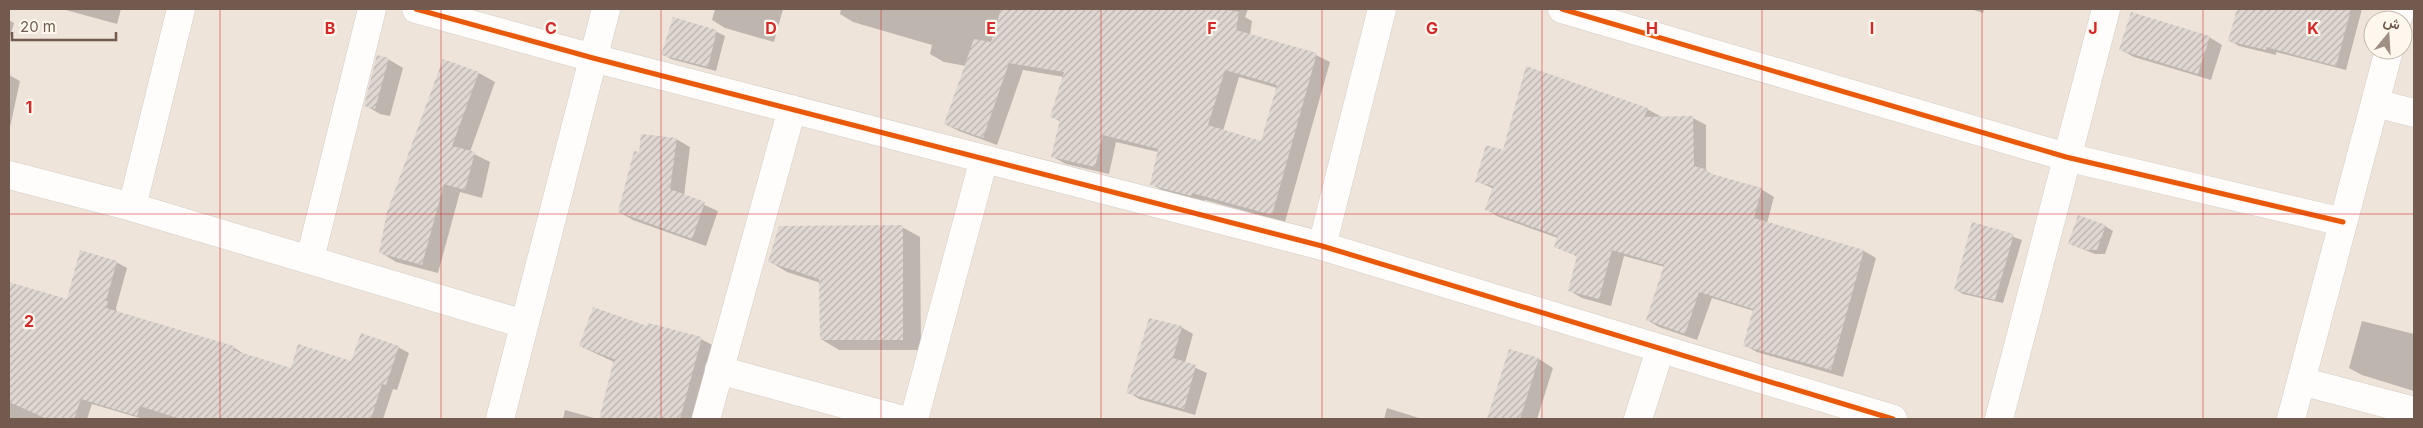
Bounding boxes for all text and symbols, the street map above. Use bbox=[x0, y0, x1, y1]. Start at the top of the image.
scale bar bbox=[12, 10, 116, 42]
north arrow bbox=[2363, 10, 2413, 60]
text: ش bbox=[2381, 11, 2403, 34]
text: 20 m bbox=[20, 17, 56, 36]
text: B bbox=[325, 18, 335, 38]
text: C bbox=[545, 18, 557, 38]
text: D bbox=[765, 18, 777, 38]
text: E bbox=[986, 18, 996, 38]
text: F bbox=[1207, 18, 1217, 38]
text: G bbox=[1426, 18, 1438, 38]
text: H bbox=[1646, 18, 1658, 38]
text: I bbox=[1870, 18, 1874, 38]
text: J bbox=[2088, 18, 2098, 38]
text: K bbox=[2307, 18, 2319, 38]
text: 1 bbox=[26, 97, 32, 117]
text: 2 bbox=[24, 311, 34, 331]

